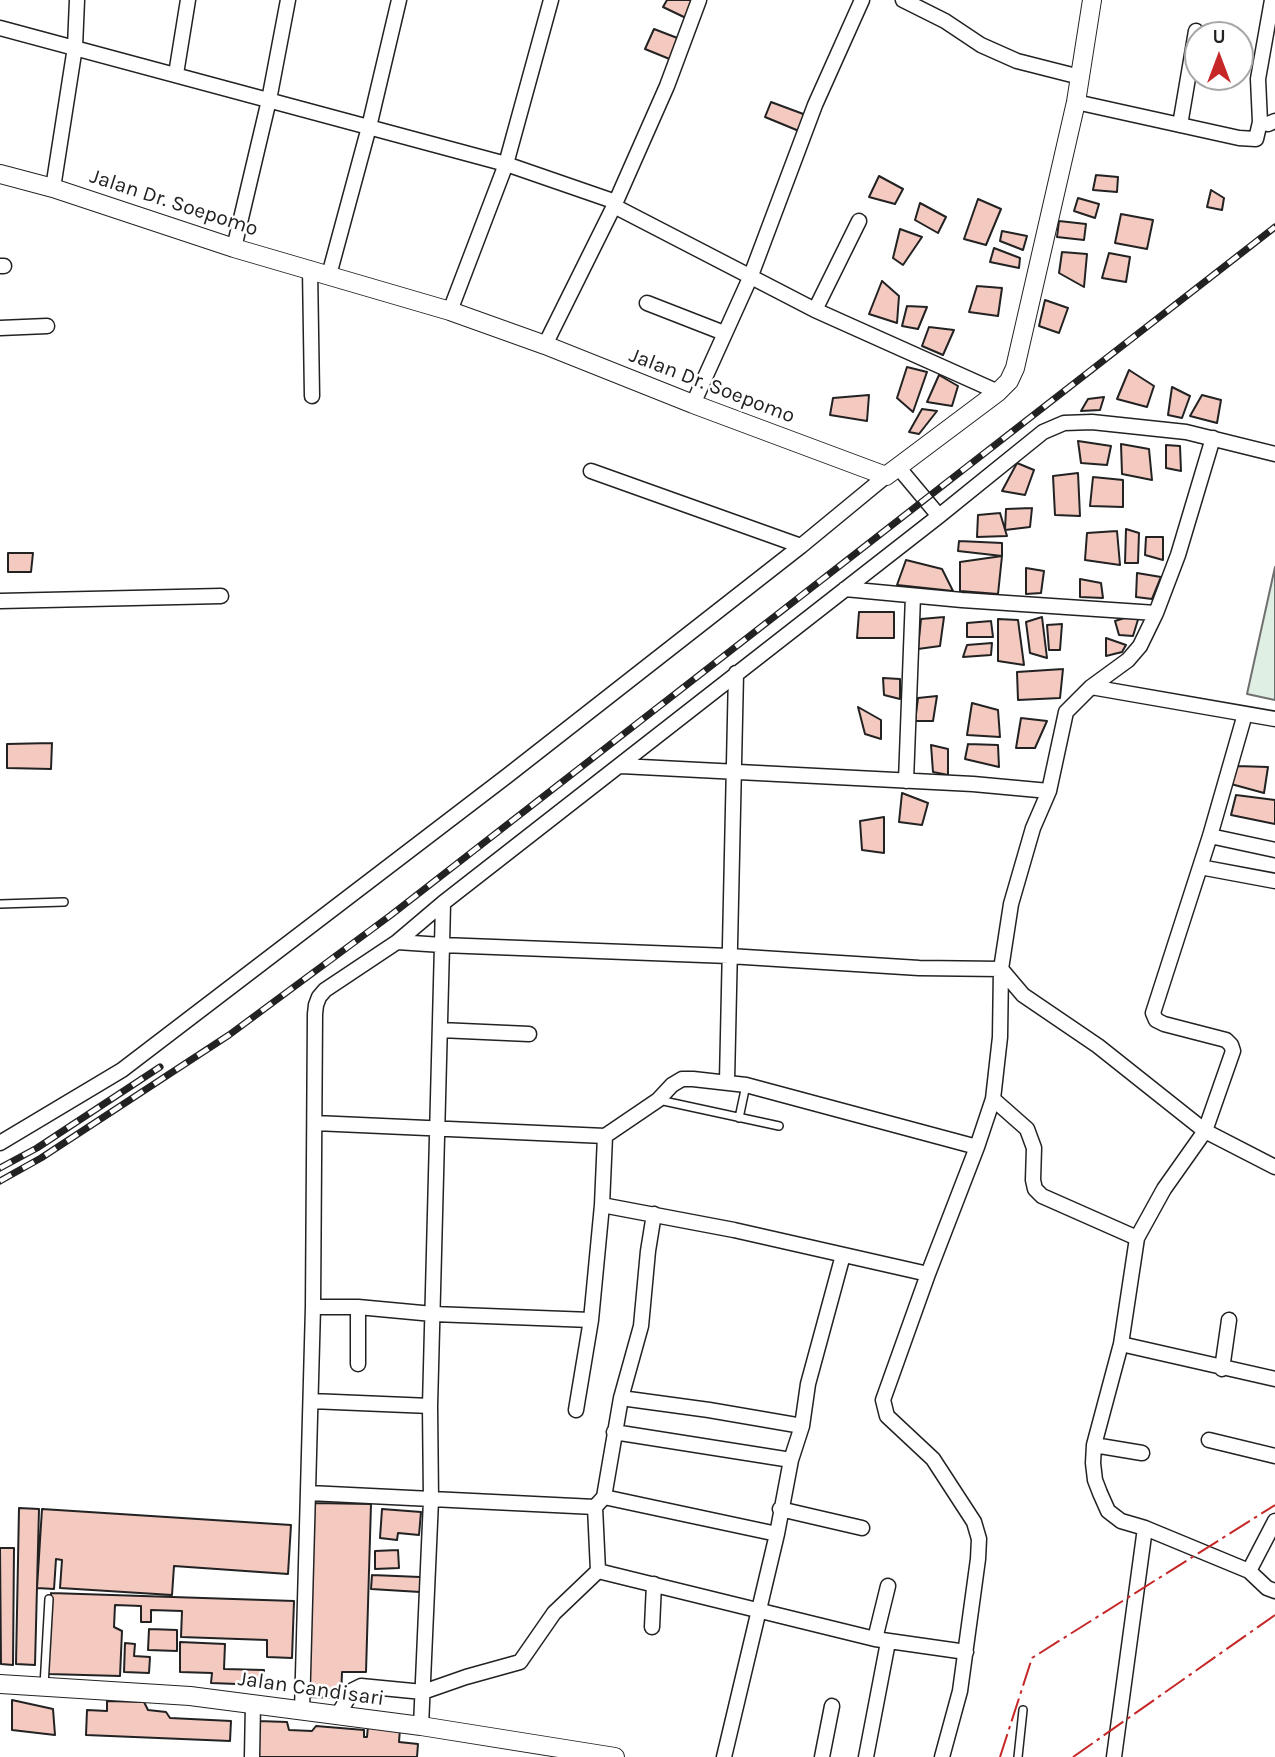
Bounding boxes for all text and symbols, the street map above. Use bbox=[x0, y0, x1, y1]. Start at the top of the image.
north arrow bbox=[1184, 21, 1254, 91]
text: U bbox=[1212, 26, 1226, 48]
street label: Jalan Dr. Soepomo bbox=[87, 164, 261, 242]
street label: Jalan Dr. Soepomo bbox=[626, 343, 798, 429]
street label: Jalan Candisari bbox=[236, 1666, 386, 1712]

